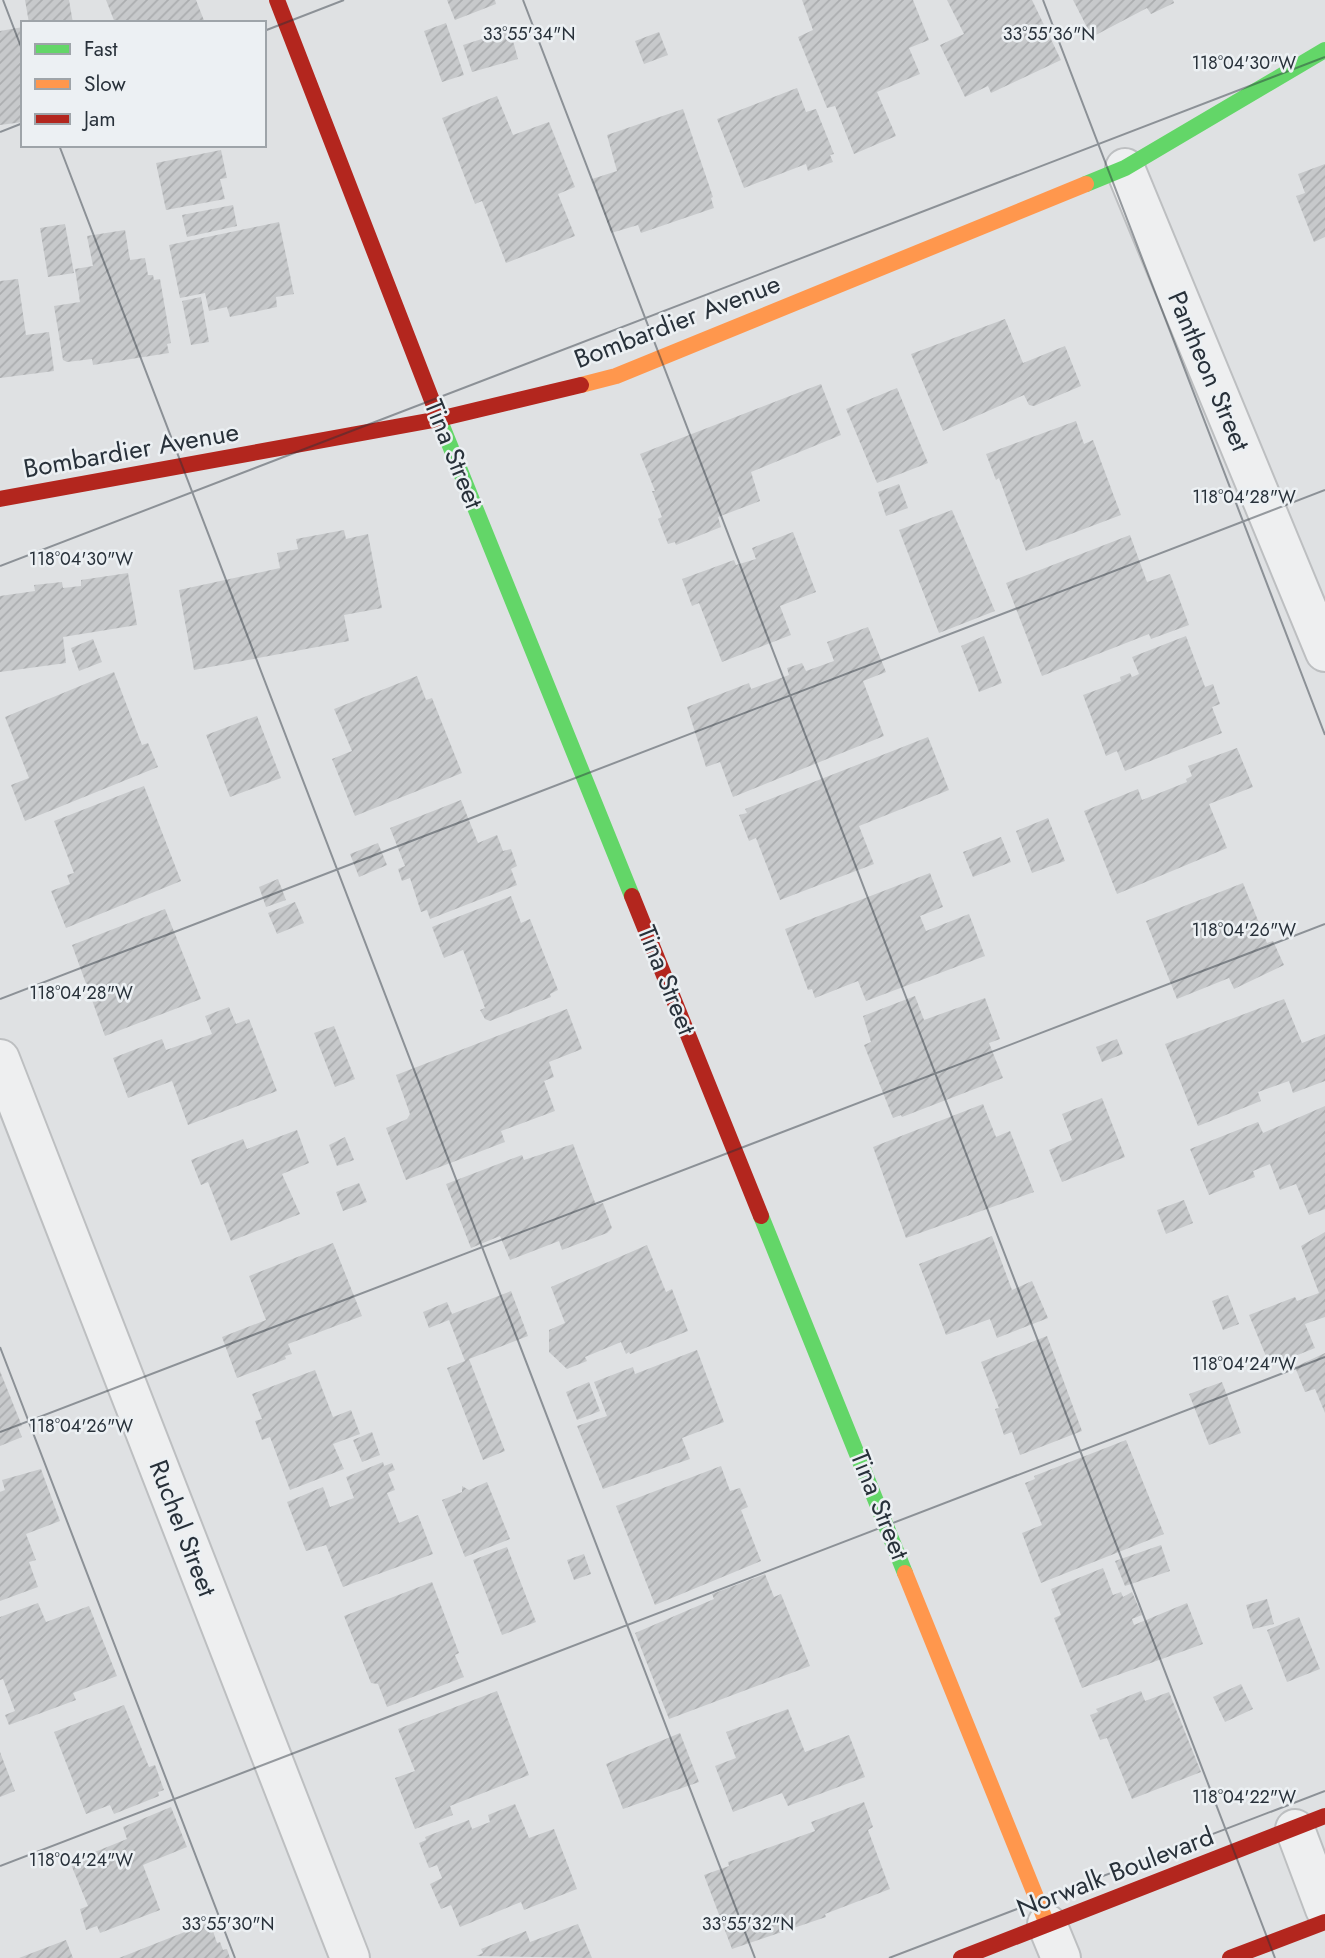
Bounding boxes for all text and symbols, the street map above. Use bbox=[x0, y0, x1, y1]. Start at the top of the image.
legend bbox=[21, 21, 266, 147]
text: 33°55'34"N bbox=[483, 21, 575, 47]
text: 33°55'36"N bbox=[1003, 21, 1095, 47]
text: Fast bbox=[84, 34, 117, 64]
text: 118°04'30"W bbox=[1192, 50, 1296, 76]
text: Slow bbox=[84, 69, 126, 99]
text: Jam bbox=[81, 104, 116, 134]
street label: Bombardier Avenue bbox=[568, 264, 786, 378]
street label: Pantheon Street bbox=[1158, 285, 1260, 458]
street label: Tina Street bbox=[415, 394, 493, 515]
street label: Bombardier Avenue bbox=[20, 412, 242, 488]
text: 118°04'28"W bbox=[1192, 484, 1296, 510]
text: 118°04'30"W bbox=[29, 546, 133, 572]
text: 118°04'26"W bbox=[1192, 917, 1296, 943]
street label: Tina Street bbox=[628, 920, 706, 1041]
text: 118°04'28"W bbox=[29, 980, 133, 1006]
text: 118°04'24"W bbox=[1192, 1351, 1296, 1377]
text: 118°04'26"W bbox=[29, 1413, 133, 1439]
street label: Tina Street bbox=[841, 1445, 919, 1566]
street label: Ruchel Street bbox=[140, 1454, 227, 1602]
text: 118°04'22"W bbox=[1192, 1784, 1296, 1810]
street label: Norwalk Boulevard bbox=[1011, 1817, 1219, 1927]
text: 118°04'24"W bbox=[29, 1847, 133, 1873]
text: 33°55'30"N bbox=[181, 1911, 275, 1937]
text: 33°55'32"N bbox=[702, 1911, 794, 1937]

